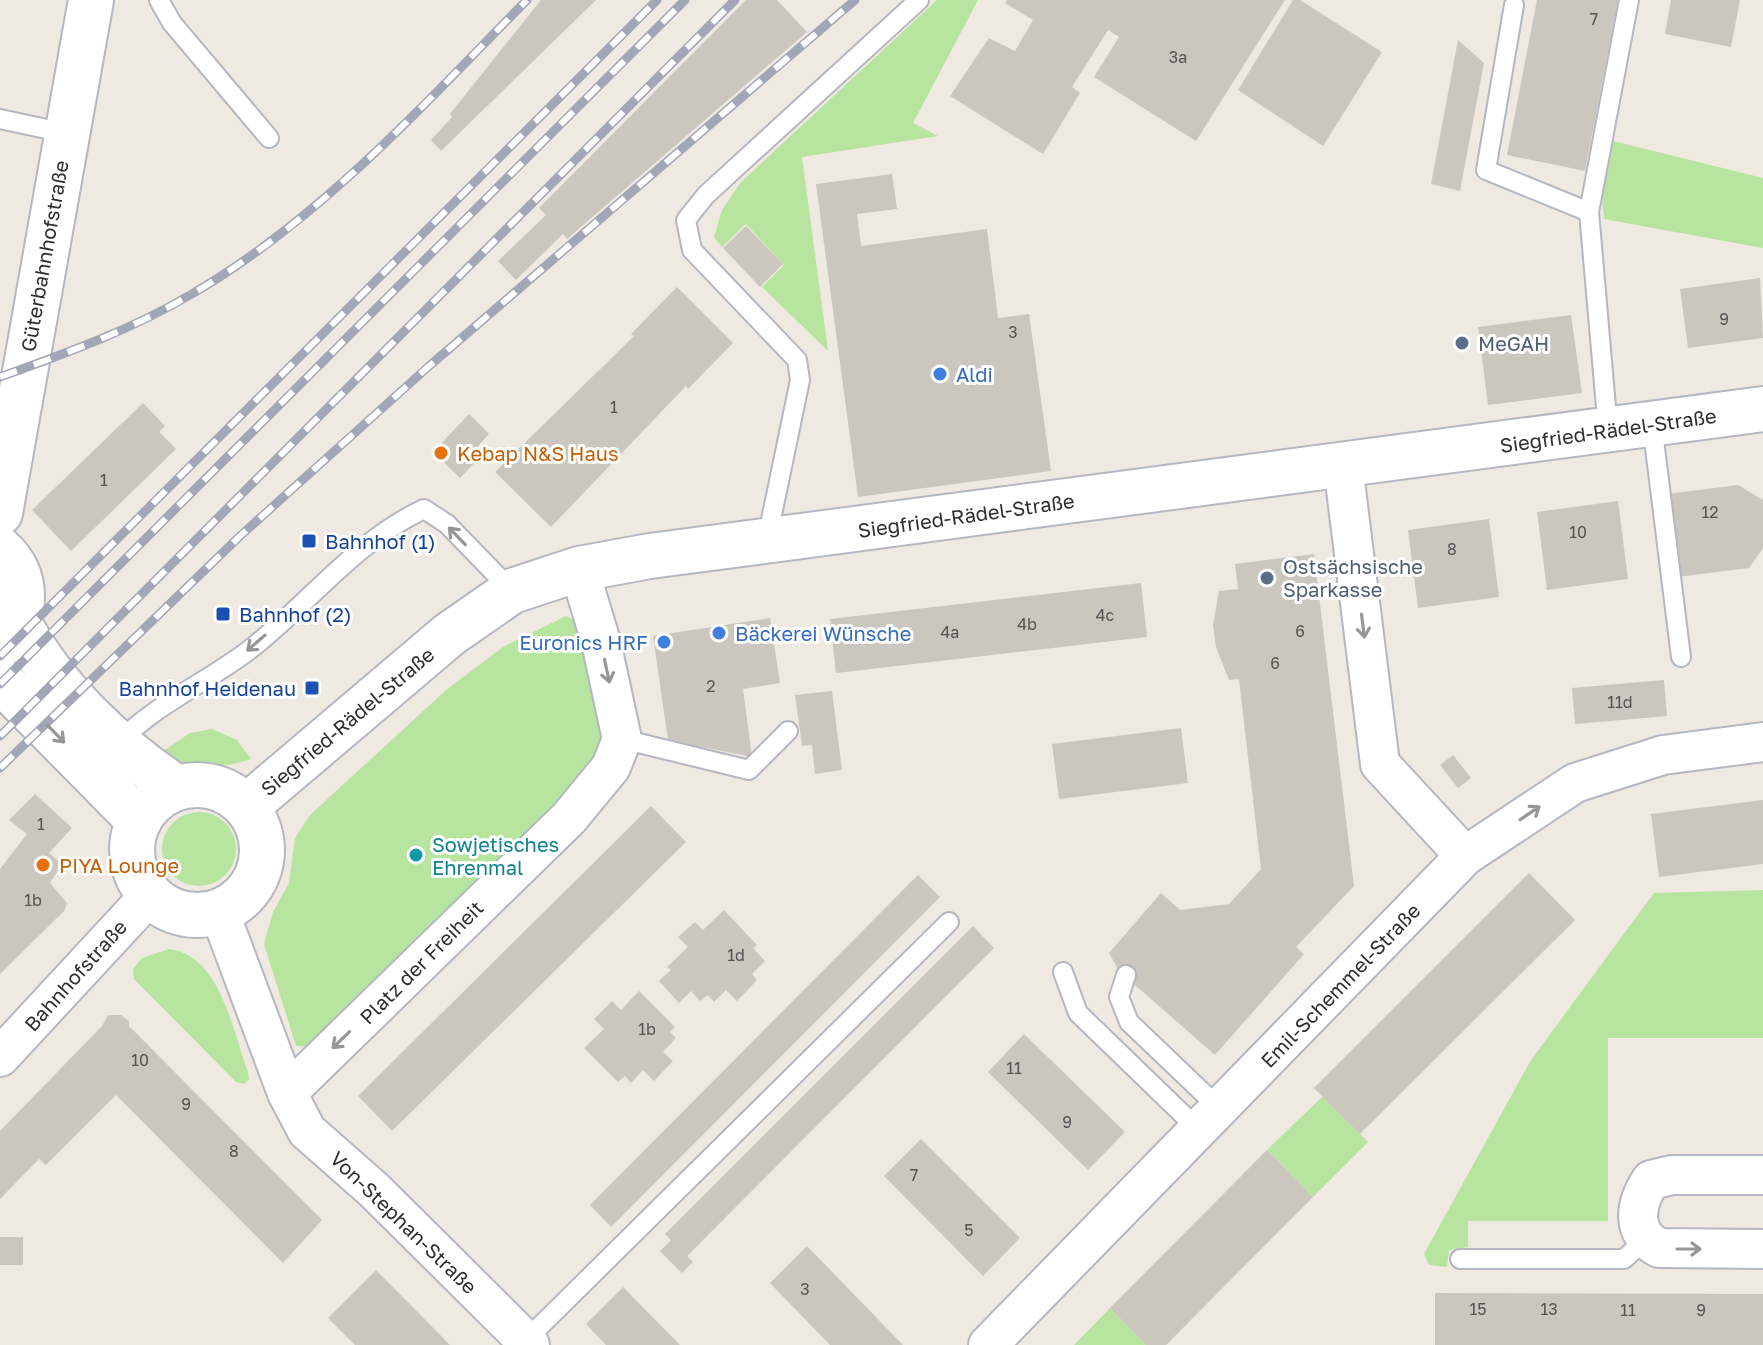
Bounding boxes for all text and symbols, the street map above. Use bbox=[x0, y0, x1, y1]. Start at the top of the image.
house number: 7 bbox=[1590, 9, 1598, 29]
house number: 3a bbox=[1169, 47, 1187, 67]
street label: Güterbahnhofstraße bbox=[15, 158, 73, 354]
house number: 9 bbox=[1719, 309, 1729, 329]
house number: 3 bbox=[1008, 322, 1018, 342]
place label: MeGAH bbox=[1478, 331, 1549, 355]
marker: MeGAH bbox=[1453, 334, 1471, 352]
place label: Aldi bbox=[956, 362, 993, 386]
marker: Aldi bbox=[931, 365, 949, 383]
house number: 1 bbox=[610, 397, 618, 417]
street label: Siegfried-Rädel-Straße bbox=[1498, 403, 1718, 457]
place label: Kebap N&S Haus bbox=[457, 441, 619, 465]
marker: Kebap N&S Haus bbox=[432, 444, 450, 462]
house number: 1 bbox=[100, 470, 108, 490]
street label: Siegfried-Rädel-Straße bbox=[856, 488, 1076, 542]
house number: 12 bbox=[1701, 502, 1719, 522]
house number: 10 bbox=[1569, 522, 1587, 542]
one-way arrow bbox=[448, 526, 467, 546]
place label: Bahnhof (1) bbox=[325, 529, 436, 553]
marker: Bahnhof (1) bbox=[300, 532, 318, 550]
house number: 8 bbox=[1447, 539, 1457, 559]
place label: Ostsächsische Sparkasse bbox=[1283, 554, 1423, 601]
marker: Ostsächsische Sparkasse bbox=[1258, 569, 1276, 587]
place label: Bahnhof (2) bbox=[239, 602, 352, 626]
marker: Bahnhof (2) bbox=[214, 605, 232, 623]
house number: 4c bbox=[1096, 605, 1115, 625]
one-way arrow bbox=[1355, 612, 1370, 639]
house number: 4b bbox=[1017, 614, 1037, 634]
place label: Bäckerei Wünsche bbox=[735, 621, 911, 645]
house number: 6 bbox=[1295, 621, 1305, 641]
house number: 4a bbox=[941, 622, 959, 642]
marker: Bäckerei Wünsche bbox=[710, 624, 728, 642]
place label: Euronics HRF bbox=[519, 630, 648, 654]
marker: Euronics HRF bbox=[655, 633, 673, 651]
one-way arrow bbox=[247, 634, 267, 652]
street label: Siegfried-Rädel-Straße bbox=[256, 642, 438, 800]
house number: 6 bbox=[1270, 653, 1280, 673]
one-way arrow bbox=[600, 658, 615, 683]
place label: Bahnhof Heidenau bbox=[119, 676, 296, 700]
house number: 2 bbox=[706, 676, 716, 696]
marker: Bahnhof Heidenau bbox=[303, 679, 321, 697]
house number: 11d bbox=[1607, 692, 1633, 712]
one-way arrow bbox=[46, 724, 65, 743]
one-way arrow bbox=[1518, 805, 1540, 821]
house number: 1 bbox=[37, 814, 45, 834]
place label: Sowjetisches Ehrenmal bbox=[432, 832, 559, 879]
marker: Sowjetisches Ehrenmal bbox=[407, 846, 425, 864]
place label: PIYA Lounge bbox=[59, 853, 179, 877]
marker: PIYA Lounge bbox=[34, 856, 52, 874]
house number: 1b bbox=[24, 890, 42, 910]
street label: Platz der Freiheit bbox=[354, 895, 488, 1029]
street label: Emil-Schemmel-Straße bbox=[1255, 898, 1425, 1072]
street label: Bahnhofstraße bbox=[19, 914, 131, 1036]
house number: 1d bbox=[727, 945, 745, 965]
house number: 1b bbox=[638, 1019, 656, 1039]
one-way arrow bbox=[331, 1031, 351, 1050]
house number: 10 bbox=[131, 1050, 149, 1070]
house number: 11 bbox=[1006, 1058, 1022, 1078]
house number: 9 bbox=[181, 1094, 191, 1114]
house number: 9 bbox=[1062, 1112, 1072, 1132]
house number: 8 bbox=[229, 1141, 239, 1161]
street label: Von-Stephan-Straße bbox=[326, 1146, 482, 1298]
house number: 7 bbox=[910, 1165, 918, 1185]
house number: 5 bbox=[964, 1220, 974, 1240]
one-way arrow bbox=[1675, 1241, 1702, 1257]
house number: 3 bbox=[800, 1279, 810, 1299]
house number: 15 bbox=[1469, 1299, 1487, 1319]
house number: 13 bbox=[1540, 1299, 1558, 1319]
house number: 11 bbox=[1620, 1300, 1636, 1320]
house number: 9 bbox=[1696, 1300, 1706, 1320]

